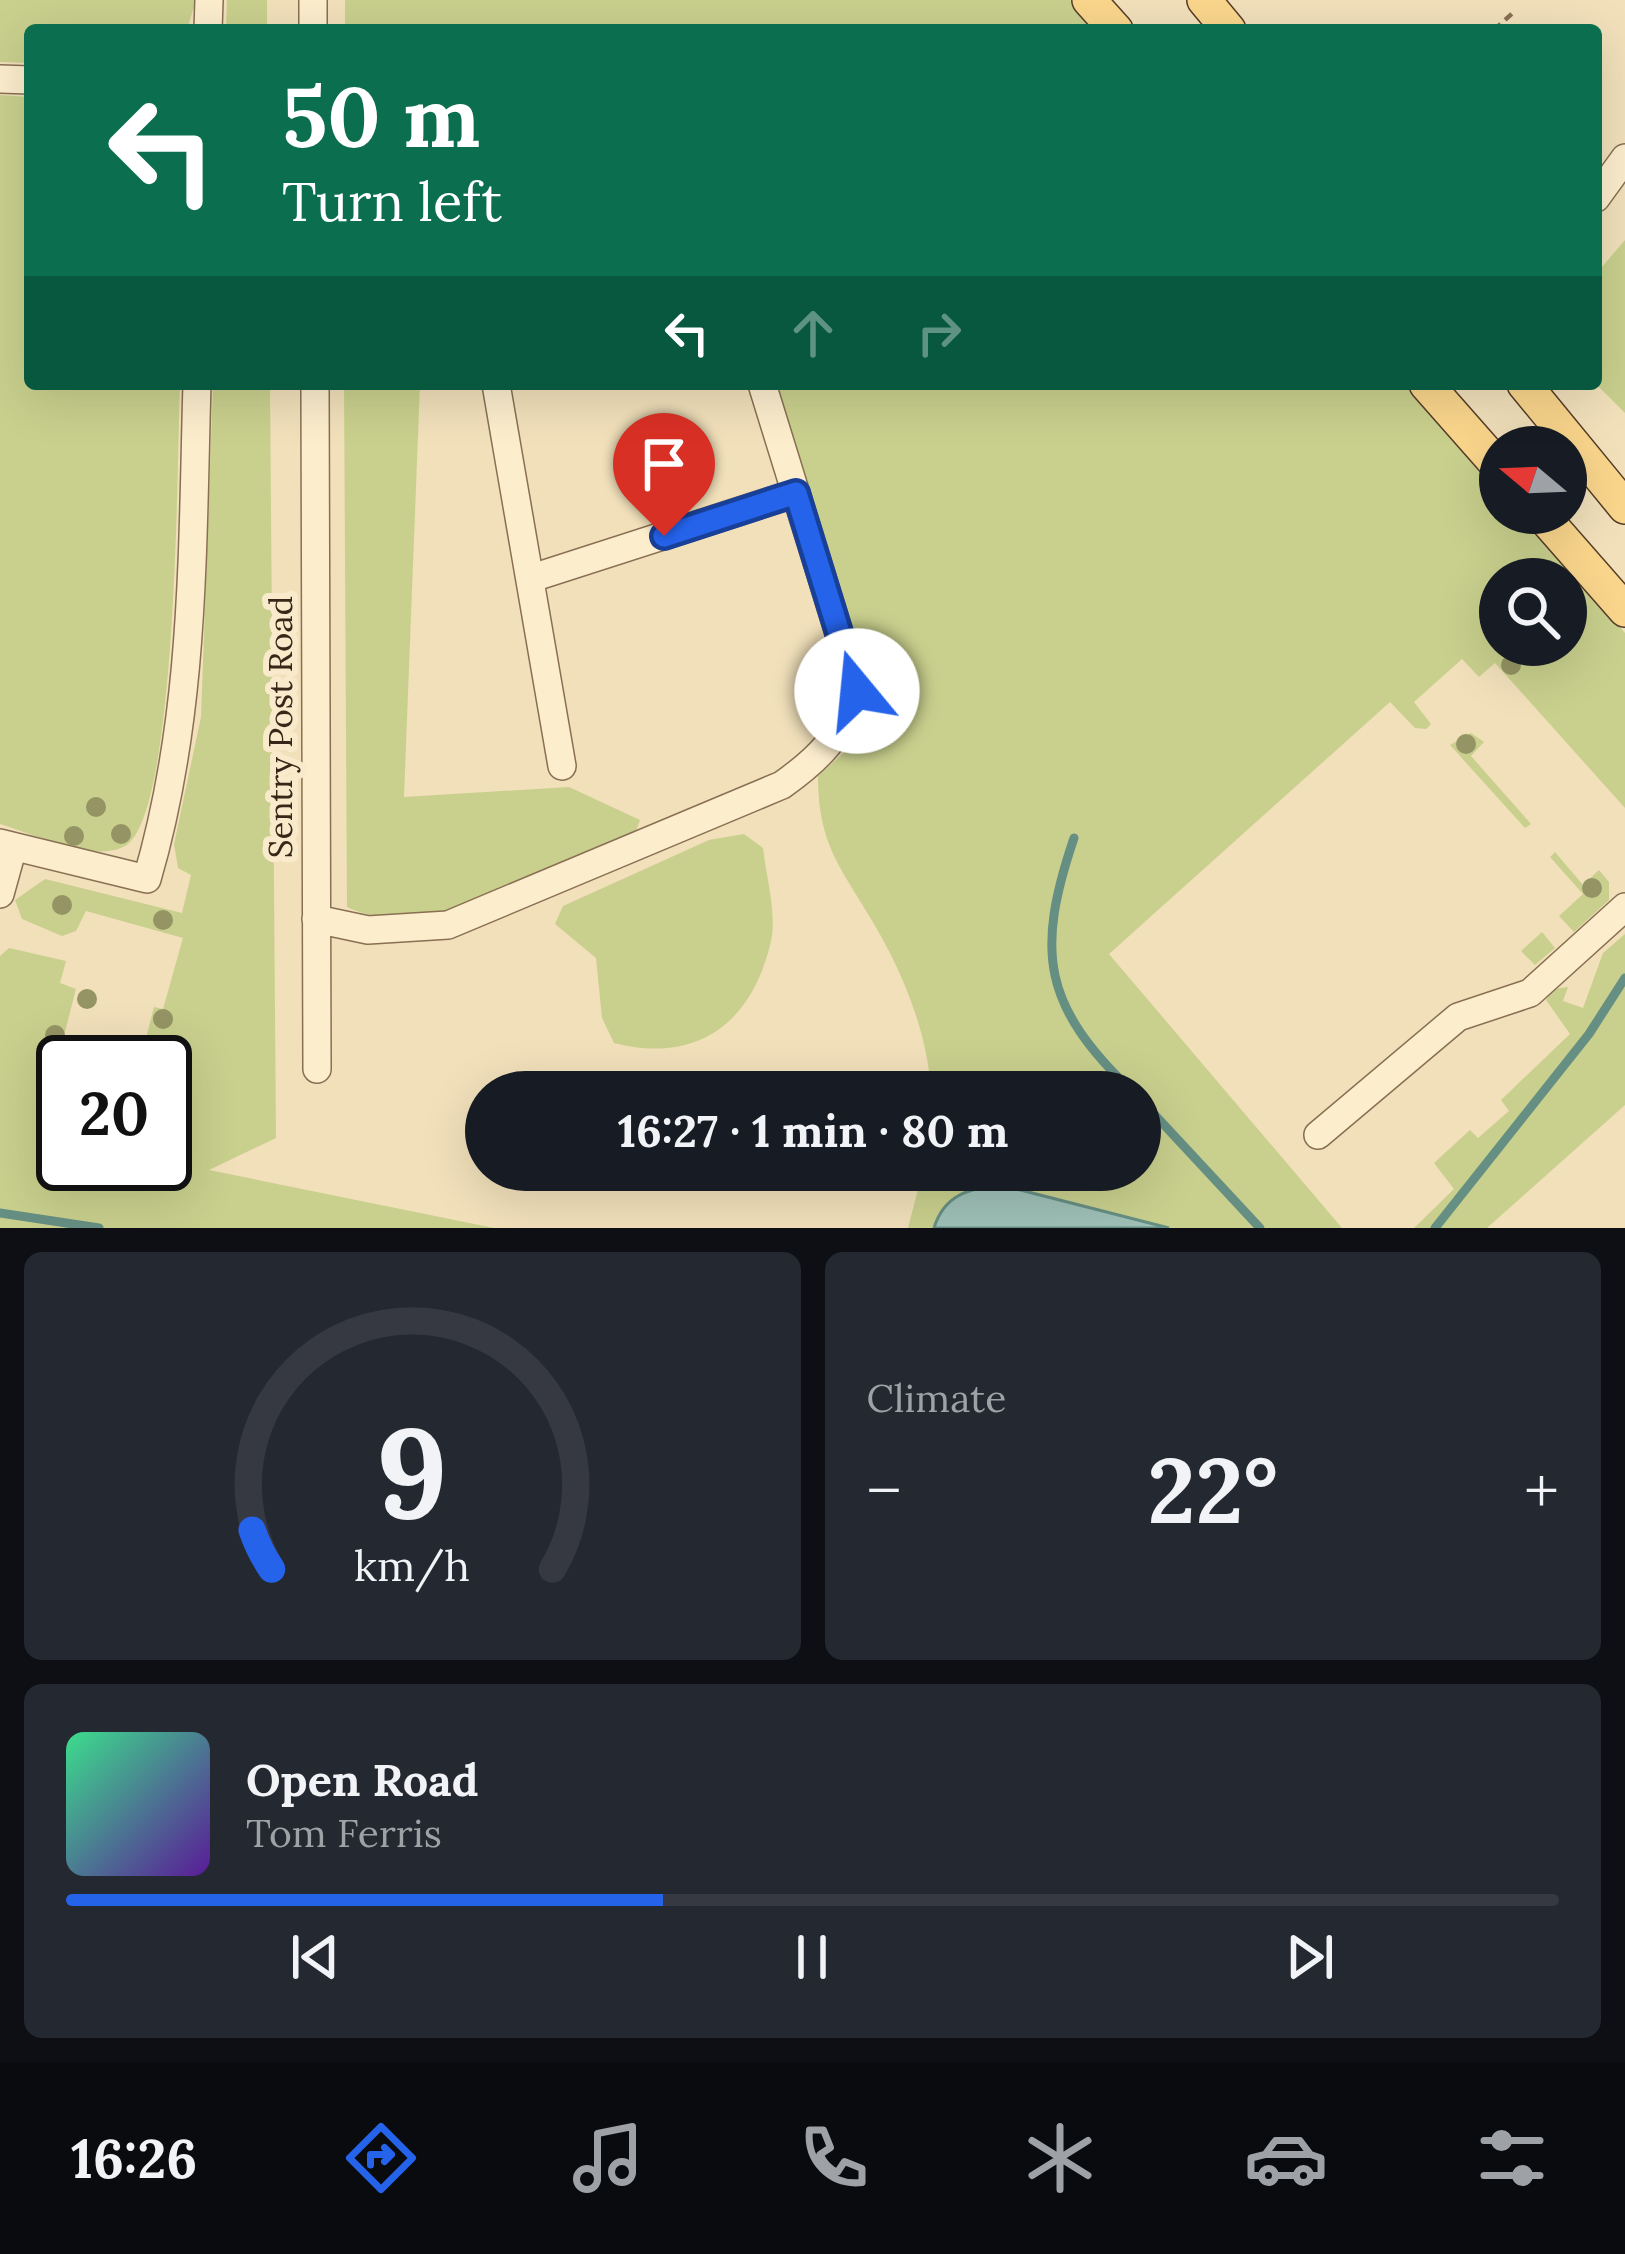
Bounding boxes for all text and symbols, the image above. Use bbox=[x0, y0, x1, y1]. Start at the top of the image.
text: 50 m bbox=[282, 62, 480, 170]
icon: left bbox=[84, 72, 240, 228]
text: Turn left bbox=[282, 167, 502, 236]
icon: left bbox=[654, 300, 720, 366]
icon: ahead bbox=[780, 300, 846, 366]
icon: right bbox=[906, 300, 972, 366]
pin bbox=[613, 413, 715, 536]
north arrow bbox=[1479, 426, 1587, 534]
map controls bbox=[1479, 426, 1587, 666]
icon: arrive bbox=[631, 431, 697, 497]
button: search bbox=[1479, 558, 1587, 666]
street label: Sentry Post Road bbox=[259, 596, 301, 858]
position arrow bbox=[794, 628, 920, 754]
speed limit sign: 20 bbox=[36, 1035, 192, 1191]
text: 16:27 · 1 min · 80 m bbox=[618, 1102, 1008, 1159]
text: Climate bbox=[867, 1373, 1006, 1423]
text: 9 bbox=[376, 1392, 448, 1552]
text: 22° bbox=[1148, 1432, 1278, 1548]
text: − bbox=[867, 1448, 901, 1532]
text: + bbox=[1524, 1448, 1559, 1532]
text: km/h bbox=[354, 1538, 470, 1593]
text: Open Road bbox=[246, 1751, 479, 1808]
text: Tom Ferris bbox=[246, 1808, 442, 1858]
icon: previous bbox=[282, 1924, 348, 1990]
icon: pause bbox=[779, 1924, 845, 1990]
icon: next bbox=[1277, 1924, 1343, 1990]
icon: directions bbox=[339, 2116, 423, 2200]
icon: music bbox=[566, 2116, 650, 2200]
icon: phone bbox=[792, 2116, 876, 2200]
icon: climate bbox=[1018, 2116, 1102, 2200]
icon: car bbox=[1244, 2116, 1328, 2200]
icon: filters bbox=[1470, 2116, 1554, 2200]
text: 16:26 bbox=[71, 2124, 197, 2193]

